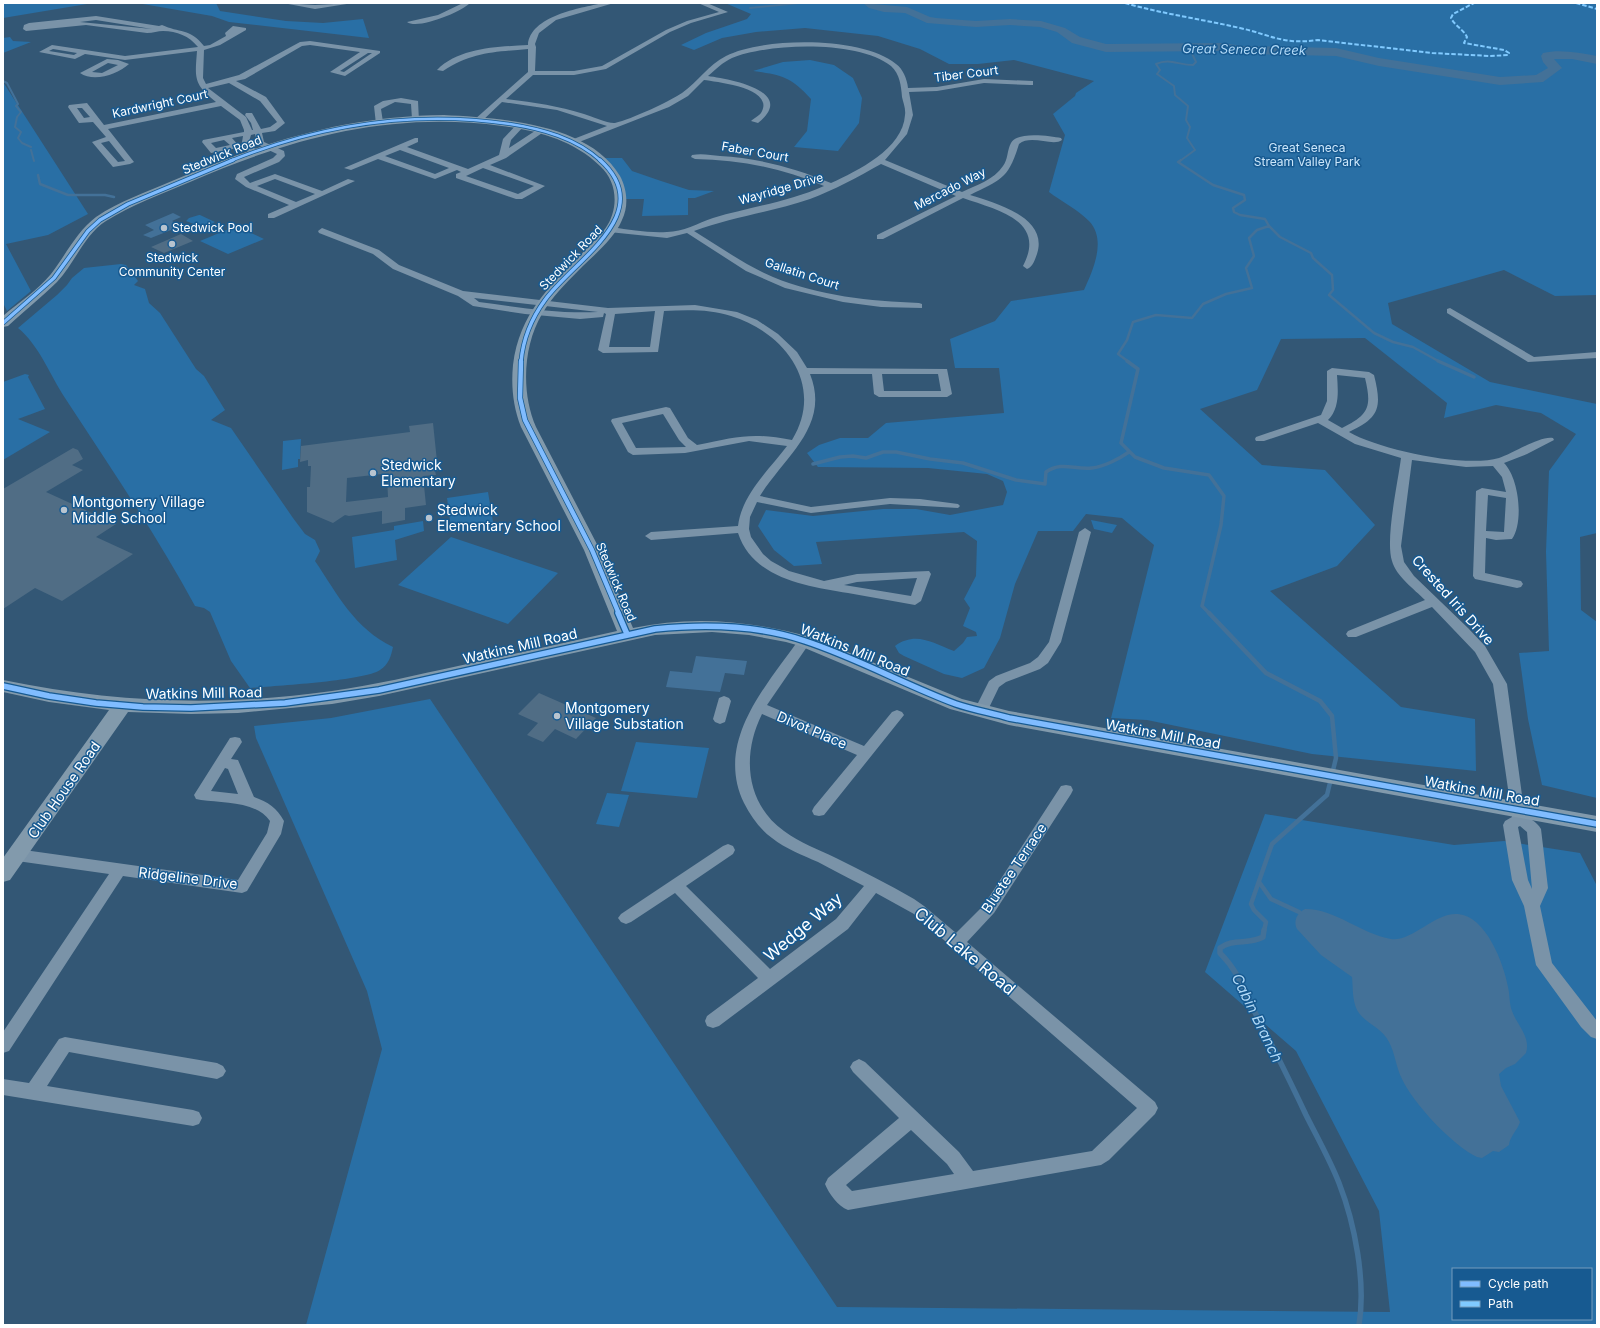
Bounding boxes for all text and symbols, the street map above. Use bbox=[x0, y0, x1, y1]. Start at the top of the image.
water label: Great Seneca Creek bbox=[1182, 40, 1307, 58]
street label: Tiber Court bbox=[933, 62, 999, 85]
street label: Kardwright Court bbox=[111, 86, 209, 121]
street label: Stedwick Road bbox=[180, 132, 264, 177]
street label: Faber Court bbox=[721, 138, 790, 165]
park label: Great Seneca Stream Valley Park bbox=[1254, 140, 1361, 169]
street label: Mercado Way bbox=[911, 164, 988, 213]
street label: Wayridge Drive bbox=[737, 169, 825, 208]
place label: Stedwick Pool bbox=[172, 220, 252, 235]
street label: Stedwick Road bbox=[536, 222, 605, 293]
marker: Stedwick Pool bbox=[159, 223, 169, 233]
marker: Stedwick Community Center bbox=[167, 239, 177, 249]
place label: Stedwick Community Center bbox=[119, 250, 226, 279]
street label: Gallatin Court bbox=[763, 254, 841, 293]
place label: Stedwick Elementary bbox=[381, 456, 456, 489]
marker: Stedwick Elementary bbox=[368, 468, 378, 478]
place label: Montgomery Village Middle School bbox=[72, 493, 205, 526]
place label: Stedwick Elementary School bbox=[437, 501, 561, 534]
marker: Montgomery Village Middle School bbox=[59, 505, 69, 515]
marker: Stedwick Elementary School bbox=[424, 513, 434, 523]
street label: Stedwick Road bbox=[593, 540, 640, 624]
street label: Crested Iris Drive bbox=[1409, 551, 1498, 648]
street label: Watkins Mill Road bbox=[798, 620, 912, 679]
street label: Watkins Mill Road bbox=[461, 624, 579, 667]
street label: Watkins Mill Road bbox=[145, 683, 262, 702]
place label: Montgomery Village Substation bbox=[565, 699, 684, 732]
street label: Divot Place bbox=[775, 707, 850, 752]
marker: Montgomery Village Substation bbox=[552, 711, 562, 721]
street label: Watkins Mill Road bbox=[1104, 715, 1222, 752]
street label: Club House Road bbox=[24, 738, 103, 842]
street label: Watkins Mill Road bbox=[1423, 772, 1541, 809]
street label: Bluetee Terrace bbox=[977, 820, 1050, 916]
street label: Ridgeline Drive bbox=[138, 863, 239, 892]
street label: Wedge Way bbox=[760, 888, 847, 966]
street label: Club Lake Road bbox=[910, 903, 1020, 999]
water label: Cabin Branch bbox=[1228, 970, 1287, 1066]
legend bbox=[1452, 1268, 1592, 1320]
text: Cycle path bbox=[1488, 1276, 1549, 1291]
text: Path bbox=[1488, 1296, 1513, 1311]

